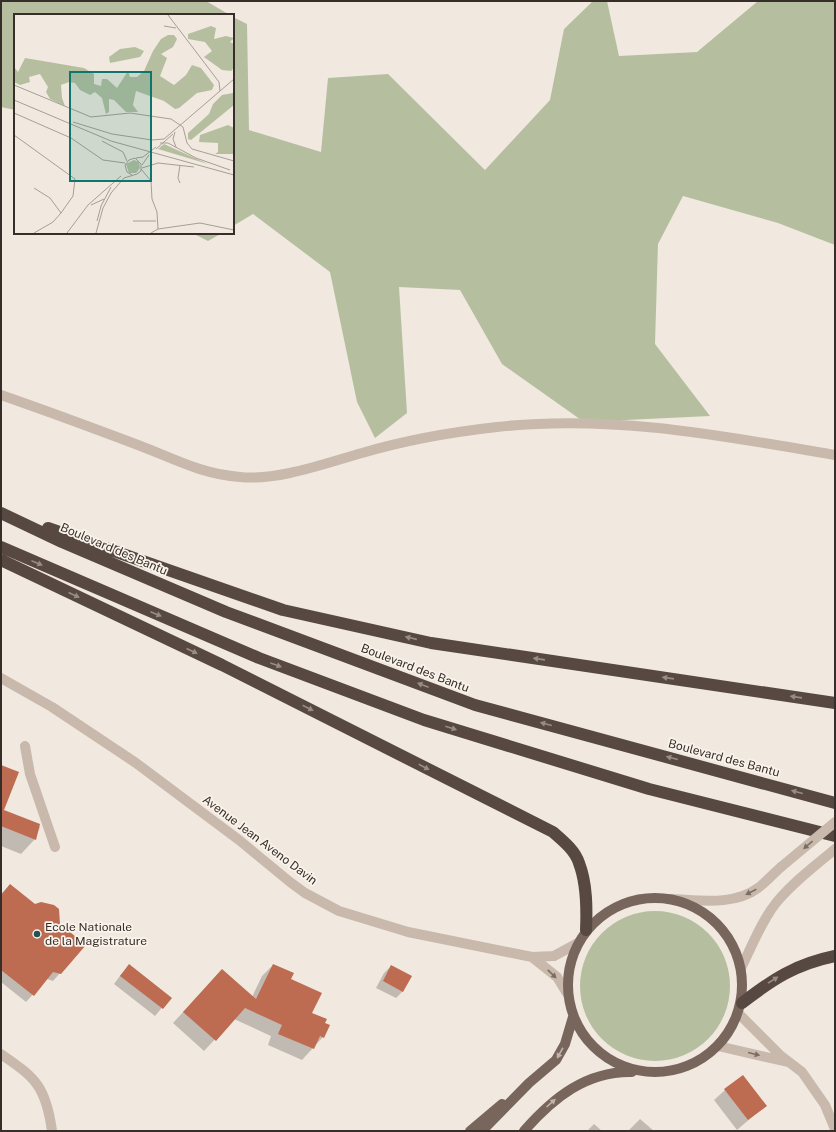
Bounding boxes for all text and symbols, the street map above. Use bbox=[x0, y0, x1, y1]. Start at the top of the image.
inset map bbox=[14, 14, 234, 234]
street label: Boulevard des Bantu bbox=[58, 520, 170, 578]
one-way arrow bbox=[31, 560, 43, 566]
one-way arrow bbox=[69, 592, 80, 598]
one-way arrow bbox=[151, 611, 162, 617]
one-way arrow bbox=[405, 635, 417, 641]
street label: Boulevard des Bantu bbox=[359, 641, 471, 695]
one-way arrow bbox=[186, 648, 197, 654]
one-way arrow bbox=[533, 656, 545, 662]
one-way arrow bbox=[270, 662, 282, 668]
one-way arrow bbox=[662, 675, 674, 681]
one-way arrow bbox=[416, 682, 428, 688]
one-way arrow bbox=[790, 694, 803, 700]
one-way arrow bbox=[303, 705, 314, 711]
one-way arrow bbox=[540, 721, 553, 727]
one-way arrow bbox=[445, 725, 457, 731]
street label: Boulevard des Bantu bbox=[667, 736, 781, 780]
one-way arrow bbox=[666, 755, 678, 761]
one-way arrow bbox=[419, 763, 430, 770]
one-way arrow bbox=[791, 789, 804, 795]
street label: Avenue Jean Aveno Davin bbox=[200, 792, 320, 888]
one-way arrow bbox=[803, 840, 813, 849]
one-way arrow bbox=[745, 888, 757, 895]
place label: Ecole Nationale de la Magistrature bbox=[45, 920, 147, 948]
marker: Ecole Nationale de la Magistrature bbox=[32, 929, 42, 939]
one-way arrow bbox=[547, 969, 557, 978]
one-way arrow bbox=[767, 976, 779, 983]
one-way arrow bbox=[556, 1047, 563, 1059]
one-way arrow bbox=[748, 1051, 760, 1057]
one-way arrow bbox=[546, 1098, 556, 1108]

